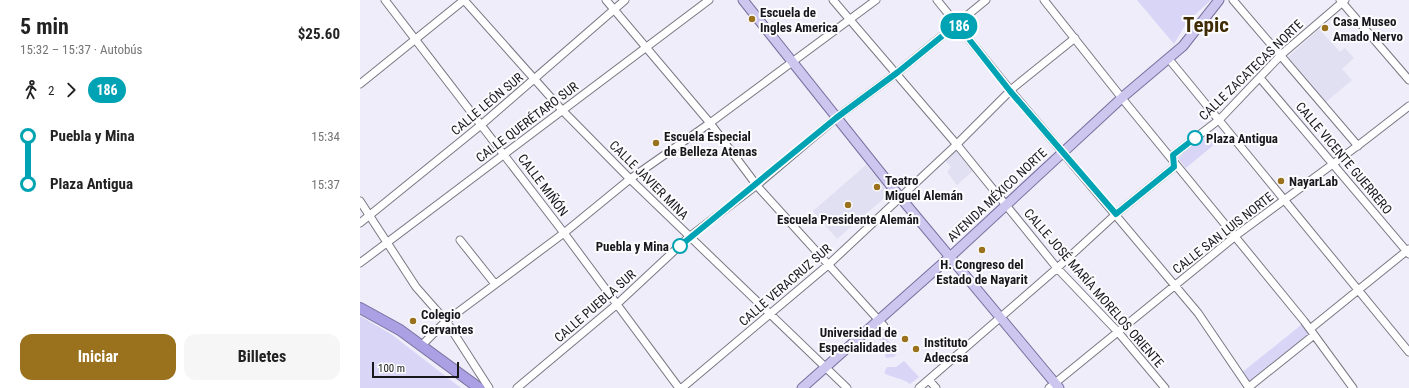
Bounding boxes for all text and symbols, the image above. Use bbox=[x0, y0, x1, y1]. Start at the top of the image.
place label: Escuela de Ingles America bbox=[760, 5, 838, 35]
line badge: 186 bbox=[936, 13, 982, 39]
district label: Tepic bbox=[1183, 13, 1229, 37]
text: 5 min bbox=[20, 14, 69, 39]
marker: Escuela de Ingles America bbox=[747, 14, 757, 24]
place label: Casa Museo Amado Nervo bbox=[1333, 14, 1403, 44]
street label: CALLE ZACATECAS NORTE bbox=[1196, 17, 1306, 123]
text: 186 bbox=[948, 18, 970, 34]
marker: Casa Museo Amado Nervo bbox=[1320, 23, 1330, 33]
text: $25.60 bbox=[298, 25, 340, 43]
text: 15:32 – 15:37 · Autobús bbox=[20, 42, 143, 57]
street label: CALLE LEÓN SUR bbox=[448, 70, 526, 138]
icon: walk bbox=[20, 79, 42, 101]
icon: forward bbox=[60, 79, 82, 101]
street label: CALLE QUERÉTARO SUR bbox=[473, 79, 581, 165]
text: 186 bbox=[96, 82, 118, 98]
text: 2 bbox=[48, 83, 54, 98]
street label: CALLE VICENTE GUERRERO bbox=[1293, 99, 1395, 217]
text: Puebla y Mina bbox=[50, 127, 135, 145]
text: 15:34 bbox=[311, 129, 340, 144]
place label: Escuela Especial de Belleza Atenas bbox=[664, 129, 757, 159]
marker: Plaza Antigua bbox=[1187, 130, 1203, 146]
place label: Plaza Antigua bbox=[1206, 131, 1278, 146]
street label: CALLE JAVIER MINA bbox=[606, 137, 692, 223]
marker: Escuela Especial de Belleza Atenas bbox=[651, 138, 661, 148]
street label: AVENIDA MÉXICO NORTE bbox=[944, 145, 1050, 245]
street label: CALLE MIÑÓN bbox=[515, 150, 572, 219]
place label: Teatro Miguel Alemán bbox=[885, 173, 963, 203]
place label: NayarLab bbox=[1289, 174, 1338, 189]
text: Plaza Antigua bbox=[50, 175, 133, 193]
marker: NayarLab bbox=[1276, 176, 1286, 186]
text: 15:37 bbox=[311, 177, 340, 192]
marker: Teatro Miguel Alemán bbox=[872, 182, 882, 192]
street label: CALLE SAN LUIS NORTE bbox=[1170, 189, 1276, 277]
marker: Escuela Presidente Alemán bbox=[843, 200, 853, 210]
street label: CALLE JOSÉ MARÍA MORELOS ORIENTE bbox=[1021, 206, 1167, 370]
place label: Escuela Presidente Alemán bbox=[777, 212, 919, 227]
marker: Puebla y Mina bbox=[672, 238, 688, 254]
place label: Puebla y Mina bbox=[596, 239, 669, 254]
street label: CALLE VERACRUZ SUR bbox=[736, 241, 834, 329]
marker: H. Congreso del Estado de Nayarit bbox=[977, 245, 987, 255]
place label: H. Congreso del Estado de Nayarit bbox=[936, 257, 1028, 287]
street label: CALLE PUEBLA SUR bbox=[551, 267, 639, 345]
place label: Colegio Cervantes bbox=[421, 307, 474, 337]
marker: Colegio Cervantes bbox=[408, 316, 418, 326]
place label: Universidad de Especialidades bbox=[819, 325, 897, 355]
button: Iniciar bbox=[20, 334, 176, 380]
button: Billetes bbox=[184, 334, 340, 380]
marker: Universidad de Especialidades bbox=[900, 334, 910, 344]
place label: Instituto Adeccsa bbox=[924, 335, 968, 365]
marker: Instituto Adeccsa bbox=[911, 344, 921, 354]
scale bar bbox=[372, 360, 459, 379]
text: 100 m bbox=[378, 362, 405, 375]

